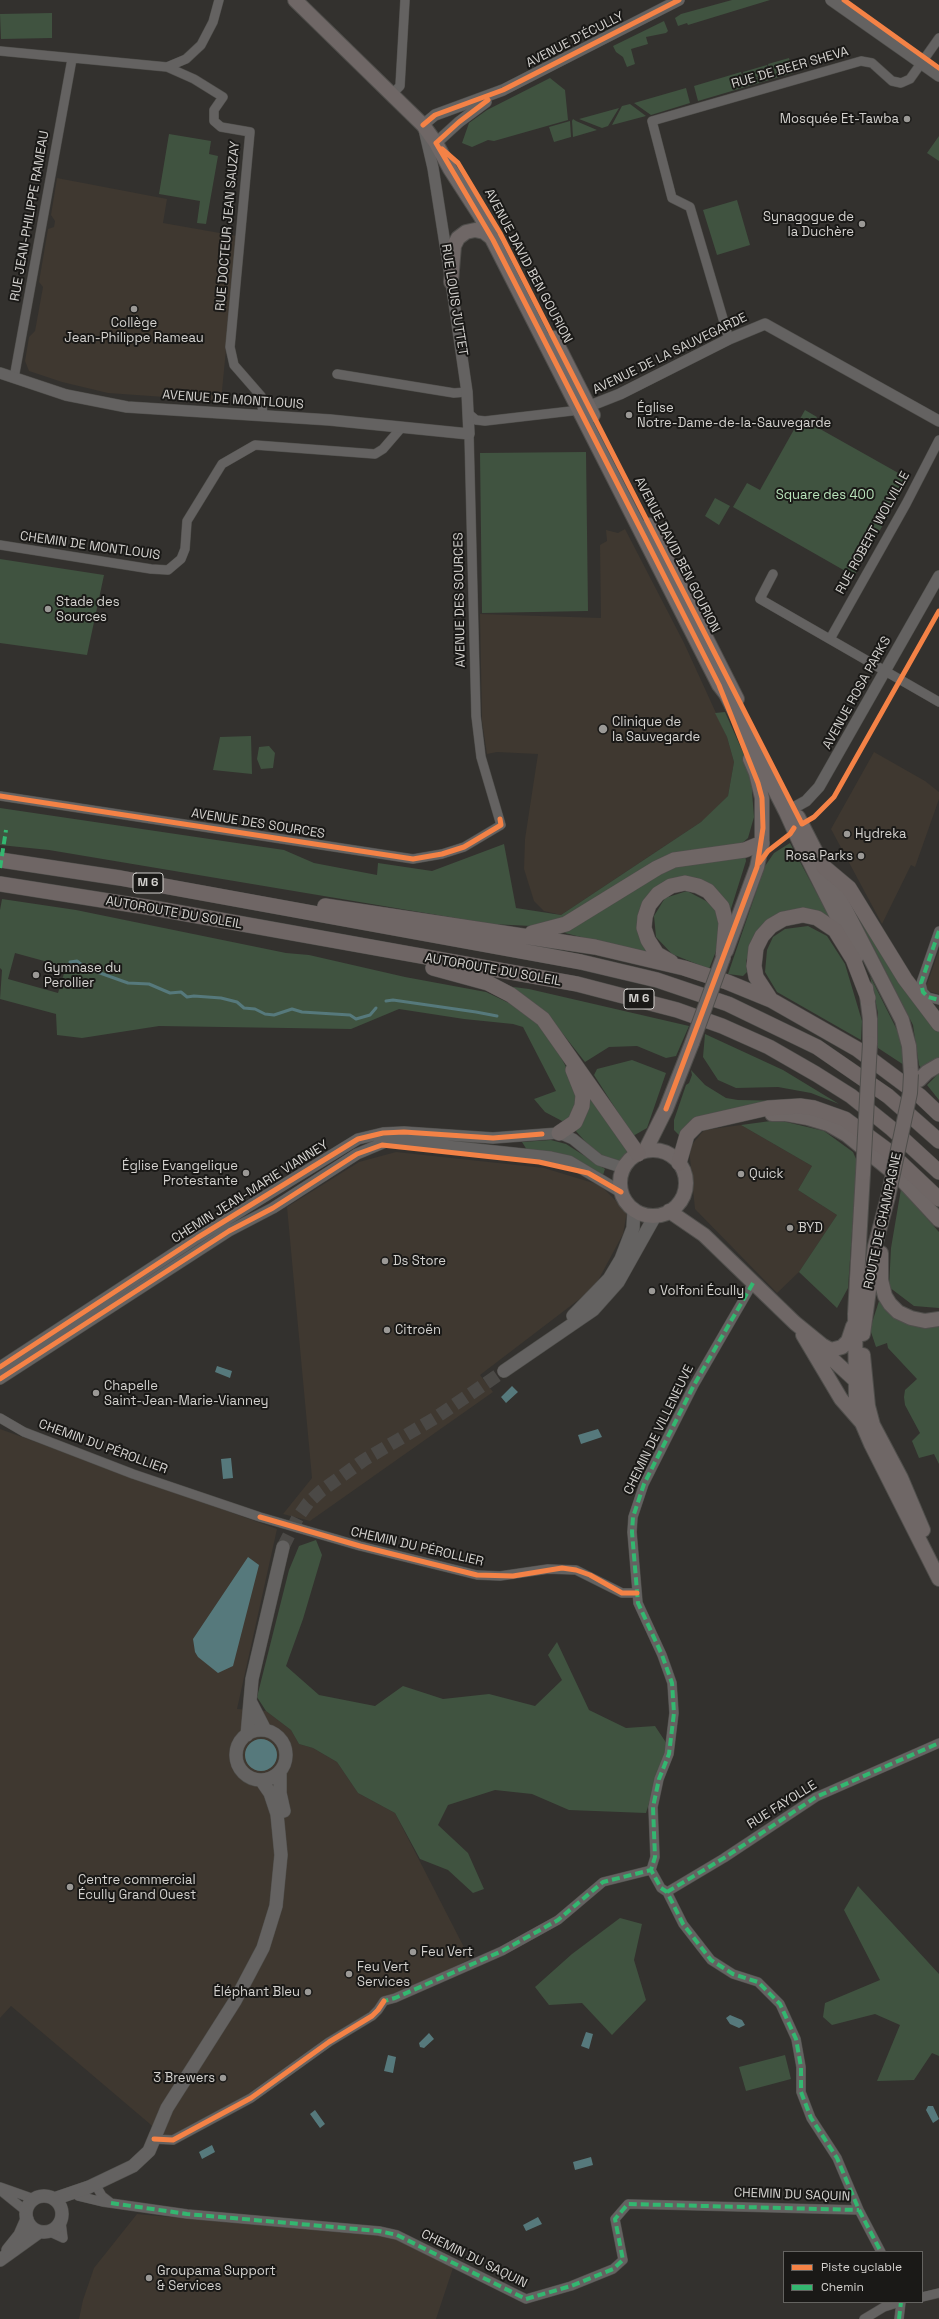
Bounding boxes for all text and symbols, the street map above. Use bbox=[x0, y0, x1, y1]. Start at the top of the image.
street label: AVENUE D'ÉCULLY bbox=[524, 9, 626, 71]
street label: RUE DE BEER SHEVA bbox=[730, 44, 850, 92]
place label: Mosquée Et-Tawba bbox=[780, 111, 899, 127]
marker: Mosquée Et-Tawba bbox=[902, 114, 912, 124]
street label: RUE JEAN-PHILIPPE RAMEAU bbox=[7, 129, 53, 303]
street label: RUE DOCTEUR JEAN SAUZAY bbox=[213, 140, 243, 312]
street label: AVENUE DAVID BEN GOURION bbox=[481, 186, 575, 346]
place label: Synagogue de la Duchère bbox=[763, 209, 854, 240]
marker: Synagogue de la Duchère bbox=[857, 219, 867, 229]
street label: RUE LOUIS JUTTET bbox=[437, 243, 471, 357]
marker: Collège Jean-Philippe Rameau bbox=[129, 304, 139, 314]
street label: AVENUE DE LA SAUVEGARDE bbox=[590, 310, 750, 398]
place label: Collège Jean-Philippe Rameau bbox=[64, 315, 204, 346]
street label: AVENUE DE MONTLOUIS bbox=[162, 387, 304, 413]
place label: Église Notre-Dame-de-la-Sauvegarde bbox=[637, 400, 831, 431]
marker: Église Notre-Dame-de-la-Sauvegarde bbox=[624, 410, 634, 420]
street label: RUE ROBERT WOLVILLE bbox=[833, 469, 913, 597]
street label: AVENUE DAVID BEN GOURION bbox=[631, 475, 723, 635]
park label: Square des 400 bbox=[776, 487, 874, 503]
street label: CHEMIN DE MONTLOUIS bbox=[19, 528, 161, 564]
street label: AVENUE DES SOURCES bbox=[451, 532, 469, 668]
place label: Stade des Sources bbox=[56, 594, 120, 625]
marker: Stade des Sources bbox=[43, 604, 53, 614]
street label: AVENUE ROSA PARKS bbox=[820, 634, 894, 752]
place label: Clinique de la Sauvegarde bbox=[612, 714, 700, 745]
marker: Clinique de la Sauvegarde bbox=[597, 723, 609, 735]
street label: AVENUE DES SOURCES bbox=[190, 806, 326, 842]
place label: Hydreka bbox=[855, 826, 907, 842]
marker: Hydreka bbox=[842, 829, 852, 839]
place label: Rosa Parks bbox=[785, 848, 853, 864]
marker: Rosa Parks bbox=[856, 851, 866, 861]
road number: M 6 bbox=[133, 873, 163, 893]
street label: AUTOROUTE DU SOLEIL bbox=[104, 893, 244, 933]
street label: AUTOROUTE DU SOLEIL bbox=[423, 950, 563, 990]
place label: Gymnase du Perollier bbox=[44, 960, 121, 991]
marker: Gymnase du Perollier bbox=[31, 970, 41, 980]
road number: M 6 bbox=[624, 989, 654, 1009]
street label: CHEMIN JEAN-MARIE VIANNEY bbox=[169, 1137, 331, 1247]
street label: ROUTE DE CHAMPAGNE bbox=[861, 1151, 905, 1291]
place label: Église Evangelique Protestante bbox=[122, 1158, 238, 1189]
place label: Quick bbox=[749, 1166, 784, 1182]
marker: Église Evangelique Protestante bbox=[241, 1168, 251, 1178]
marker: Quick bbox=[736, 1169, 746, 1179]
place label: BYD bbox=[798, 1220, 823, 1236]
marker: BYD bbox=[785, 1223, 795, 1233]
place label: Ds Store bbox=[393, 1253, 446, 1269]
marker: Ds Store bbox=[380, 1256, 390, 1266]
place label: Volfoni Écully bbox=[660, 1283, 744, 1299]
marker: Volfoni Écully bbox=[647, 1286, 657, 1296]
place label: Citroën bbox=[395, 1322, 441, 1338]
marker: Citroën bbox=[382, 1325, 392, 1335]
street label: CHEMIN DE VILLENEUVE bbox=[621, 1363, 697, 1497]
place label: Chapelle Saint-Jean-Marie-Vianney bbox=[104, 1378, 269, 1409]
marker: Chapelle Saint-Jean-Marie-Vianney bbox=[91, 1388, 101, 1398]
street label: CHEMIN DU PÉROLLIER bbox=[36, 1416, 170, 1478]
street label: CHEMIN DU PÉROLLIER bbox=[349, 1524, 485, 1570]
street label: RUE FAYOLLE bbox=[744, 1777, 820, 1833]
place label: Centre commercial Écully Grand Ouest bbox=[78, 1872, 196, 1903]
marker: Centre commercial Écully Grand Ouest bbox=[65, 1882, 75, 1892]
place label: Feu Vert bbox=[421, 1944, 473, 1960]
marker: Feu Vert bbox=[408, 1947, 418, 1957]
place label: Feu Vert Services bbox=[357, 1959, 410, 1990]
marker: Feu Vert Services bbox=[344, 1969, 354, 1979]
place label: Éléphant Bleu bbox=[213, 1984, 300, 2000]
marker: Éléphant Bleu bbox=[303, 1987, 313, 1997]
place label: 3 Brewers bbox=[153, 2070, 215, 2086]
marker: 3 Brewers bbox=[218, 2073, 228, 2083]
street label: CHEMIN DU SAQUIN bbox=[734, 2185, 850, 2205]
street label: CHEMIN DU SAQUIN bbox=[418, 2226, 530, 2292]
legend bbox=[783, 2251, 923, 2303]
text: Piste cyclable bbox=[821, 2259, 902, 2275]
place label: Groupama Support & Services bbox=[157, 2263, 276, 2294]
marker: Groupama Support & Services bbox=[144, 2273, 154, 2283]
text: Chemin bbox=[821, 2279, 864, 2295]

